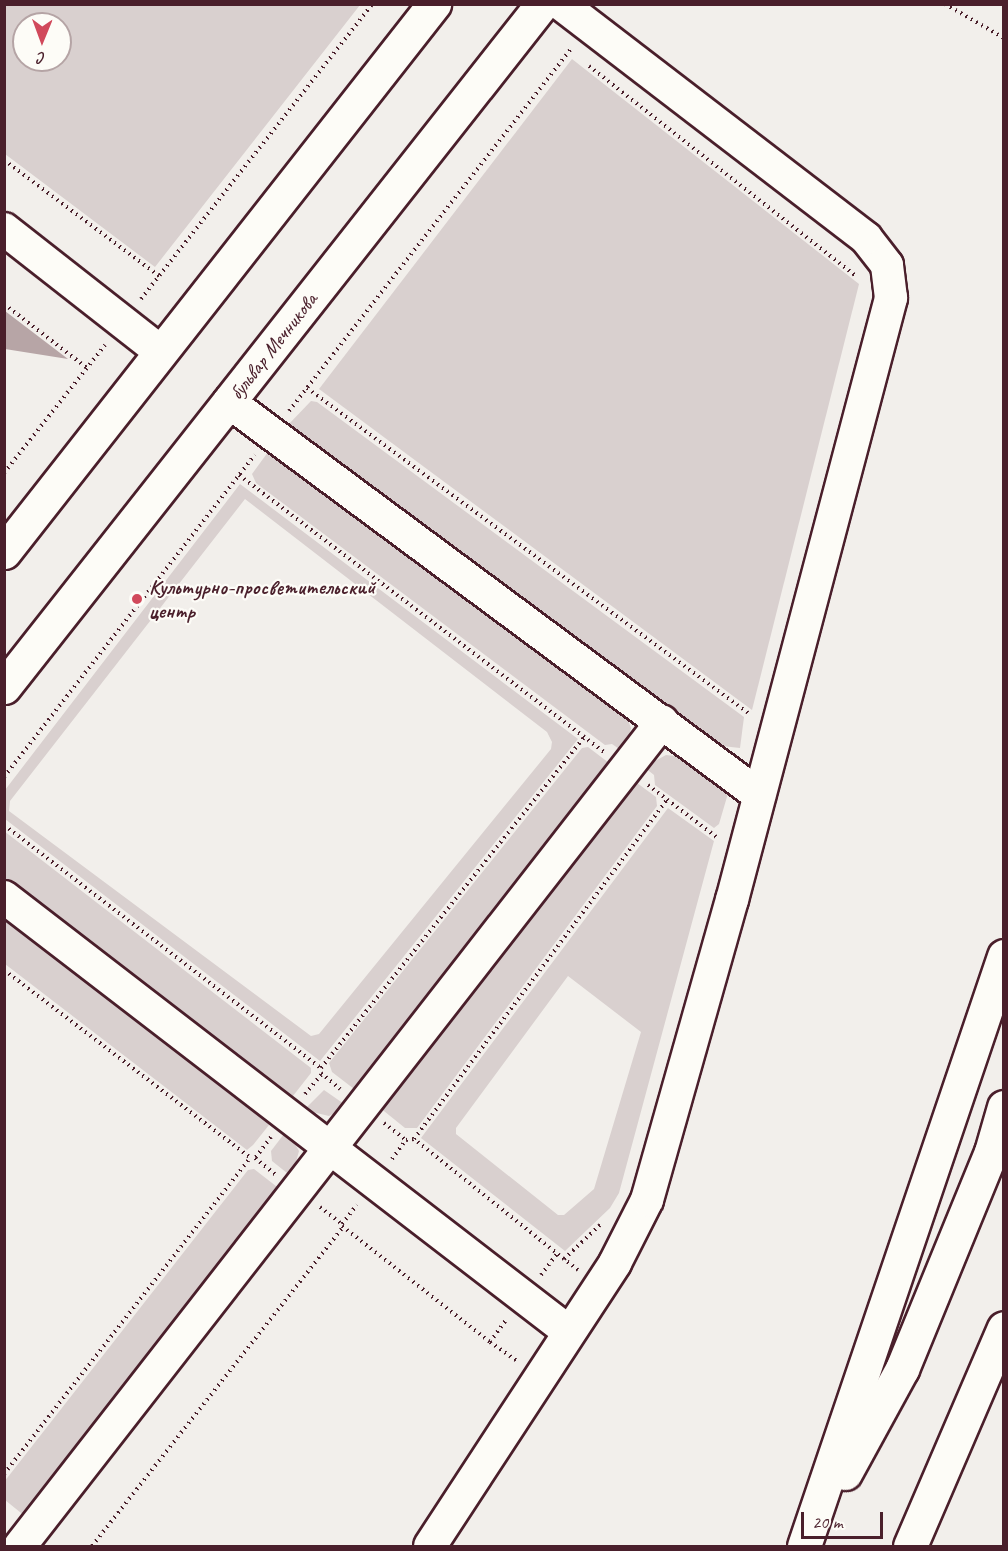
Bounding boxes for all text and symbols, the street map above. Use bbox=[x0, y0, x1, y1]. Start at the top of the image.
north arrow bbox=[12, 12, 72, 72]
text: С bbox=[38, 48, 46, 68]
street label: бульвар Мечникова bbox=[223, 287, 323, 405]
place label: Культурно-просветительский центр bbox=[149, 574, 375, 624]
marker: Культурно-просветительский центр bbox=[130, 592, 144, 606]
scale bar bbox=[804, 1500, 886, 1538]
text: 20 m bbox=[812, 1511, 843, 1533]

